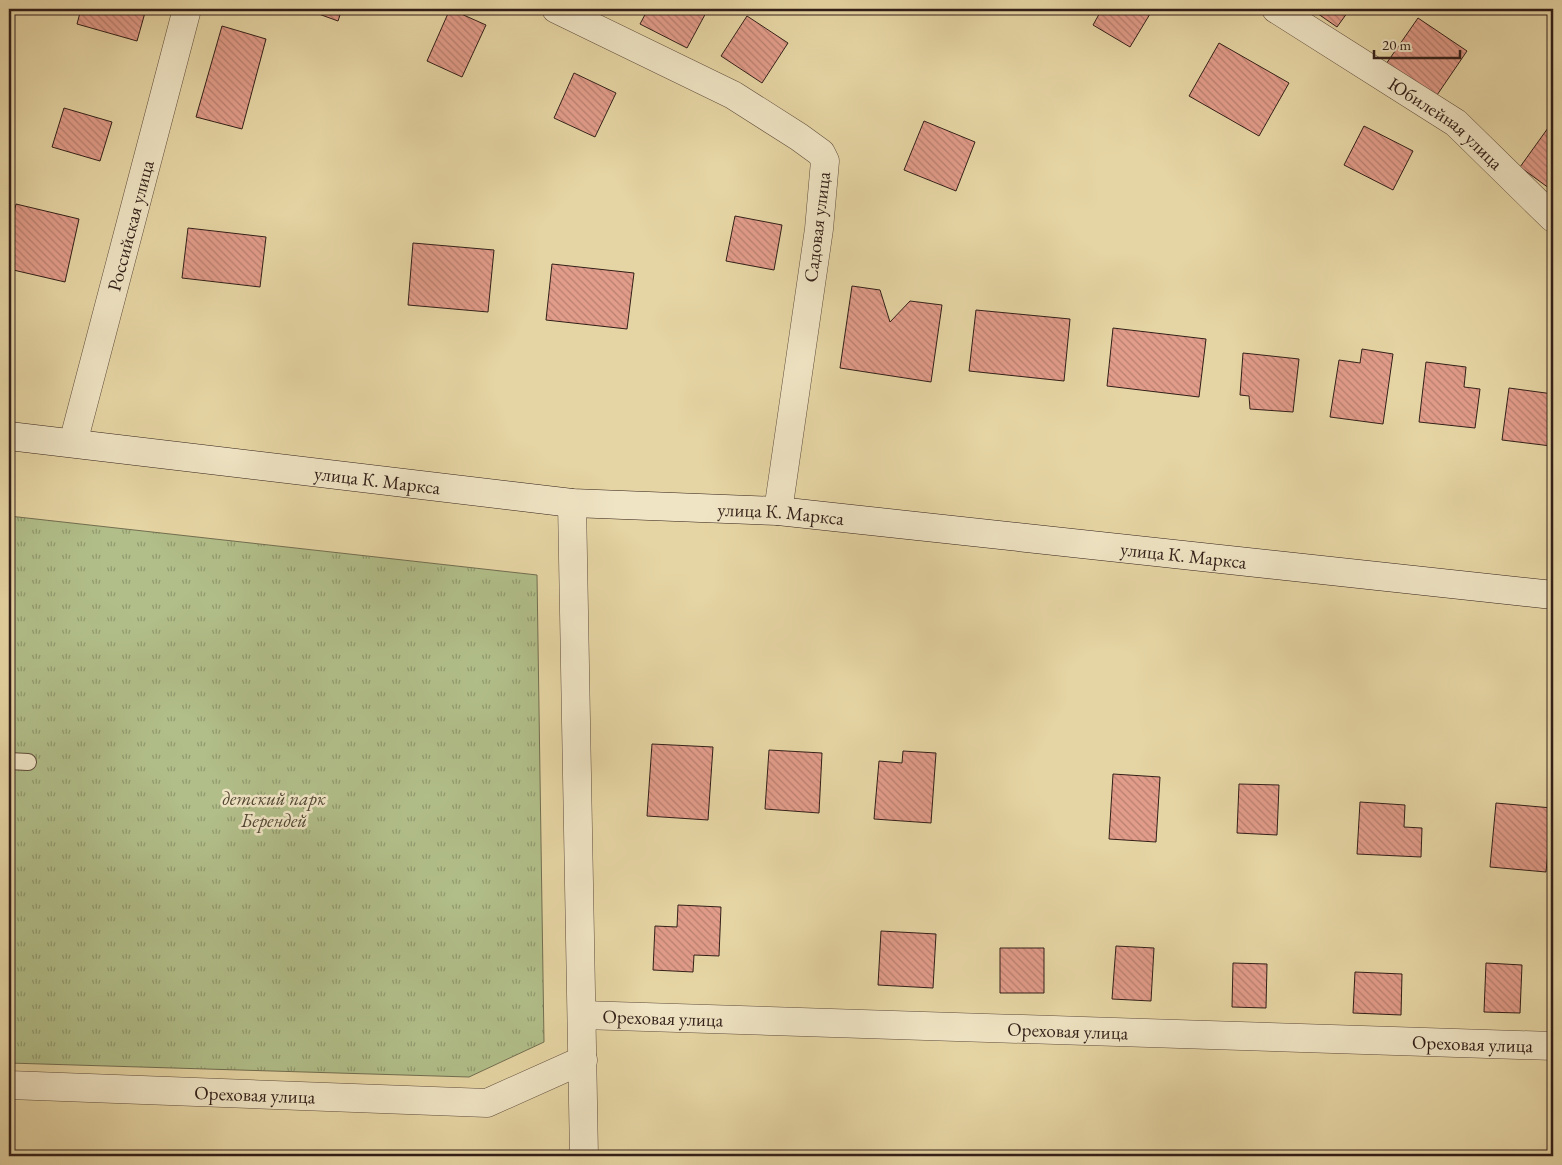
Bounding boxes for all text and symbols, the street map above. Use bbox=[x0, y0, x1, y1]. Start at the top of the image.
scale bar bbox=[1374, 28, 1461, 60]
text: 20 m bbox=[1382, 35, 1411, 54]
street label: Юбилейная улица bbox=[1384, 71, 1509, 175]
street label: Российская улица bbox=[101, 157, 159, 294]
street label: Садовая улица bbox=[798, 170, 836, 284]
street label: улица К. Маркса bbox=[313, 460, 442, 500]
street label: улица К. Маркса bbox=[717, 496, 846, 531]
street label: улица К. Маркса bbox=[1119, 536, 1248, 574]
park label: детский парк Берендей bbox=[222, 786, 327, 833]
street label: Ореховая улица bbox=[602, 1003, 724, 1032]
street label: Ореховая улица bbox=[1007, 1016, 1129, 1045]
street label: Ореховая улица bbox=[1412, 1029, 1534, 1058]
street label: Ореховая улица bbox=[194, 1079, 316, 1109]

